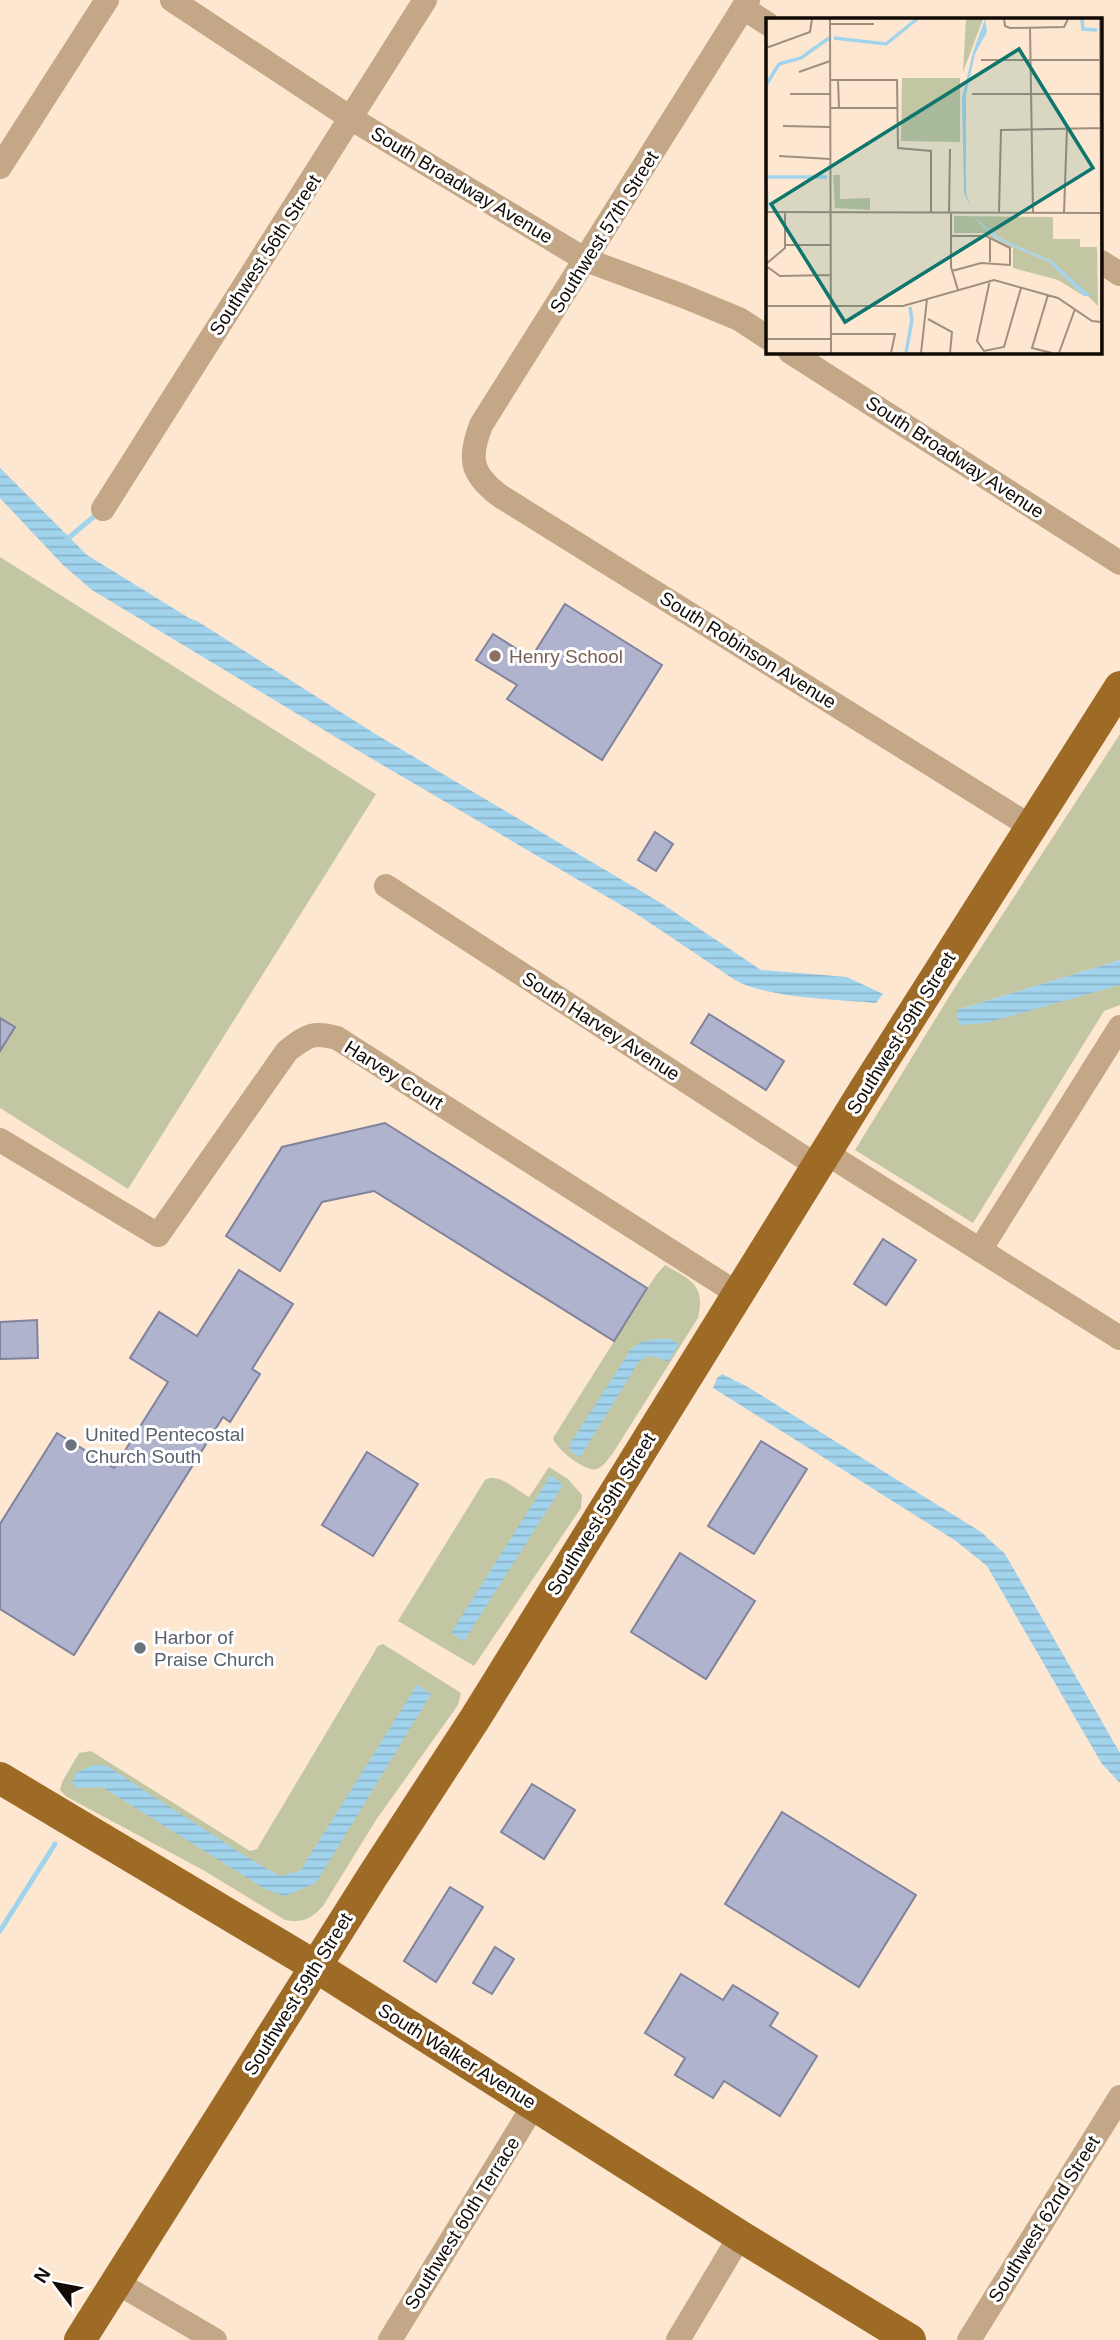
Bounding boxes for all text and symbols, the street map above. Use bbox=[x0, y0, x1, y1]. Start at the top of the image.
inset map bbox=[766, 18, 1102, 354]
street label: South Broadway Avenue bbox=[368, 123, 556, 247]
street label: Southwest 57th Street bbox=[546, 147, 663, 317]
street label: Southwest 56th Street bbox=[205, 170, 325, 339]
street label: South Broadway Avenue bbox=[862, 392, 1048, 522]
street label: South Robinson Avenue bbox=[656, 587, 840, 713]
place label: Henry School bbox=[509, 646, 623, 667]
marker: Henry School bbox=[487, 648, 503, 664]
street label: Southwest 59th Street bbox=[843, 948, 960, 1118]
street label: South Harvey Avenue bbox=[518, 967, 684, 1085]
street label: Harvey Court bbox=[341, 1036, 448, 1114]
place label: United Pentecostal Church South bbox=[85, 1424, 245, 1467]
street label: Southwest 59th Street bbox=[543, 1429, 660, 1599]
marker: United Pentecostal Church South bbox=[63, 1437, 79, 1453]
place label: Harbor of Praise Church bbox=[154, 1627, 274, 1670]
marker: Harbor of Praise Church bbox=[132, 1640, 148, 1656]
street label: Southwest 59th Street bbox=[240, 1909, 357, 2079]
street label: South Walker Avenue bbox=[374, 1999, 540, 2113]
street label: Southwest 62nd Street bbox=[984, 2131, 1104, 2306]
street label: Southwest 60th Terrace bbox=[400, 2133, 524, 2313]
north arrow bbox=[21, 2249, 91, 2319]
text: N bbox=[29, 2264, 55, 2287]

